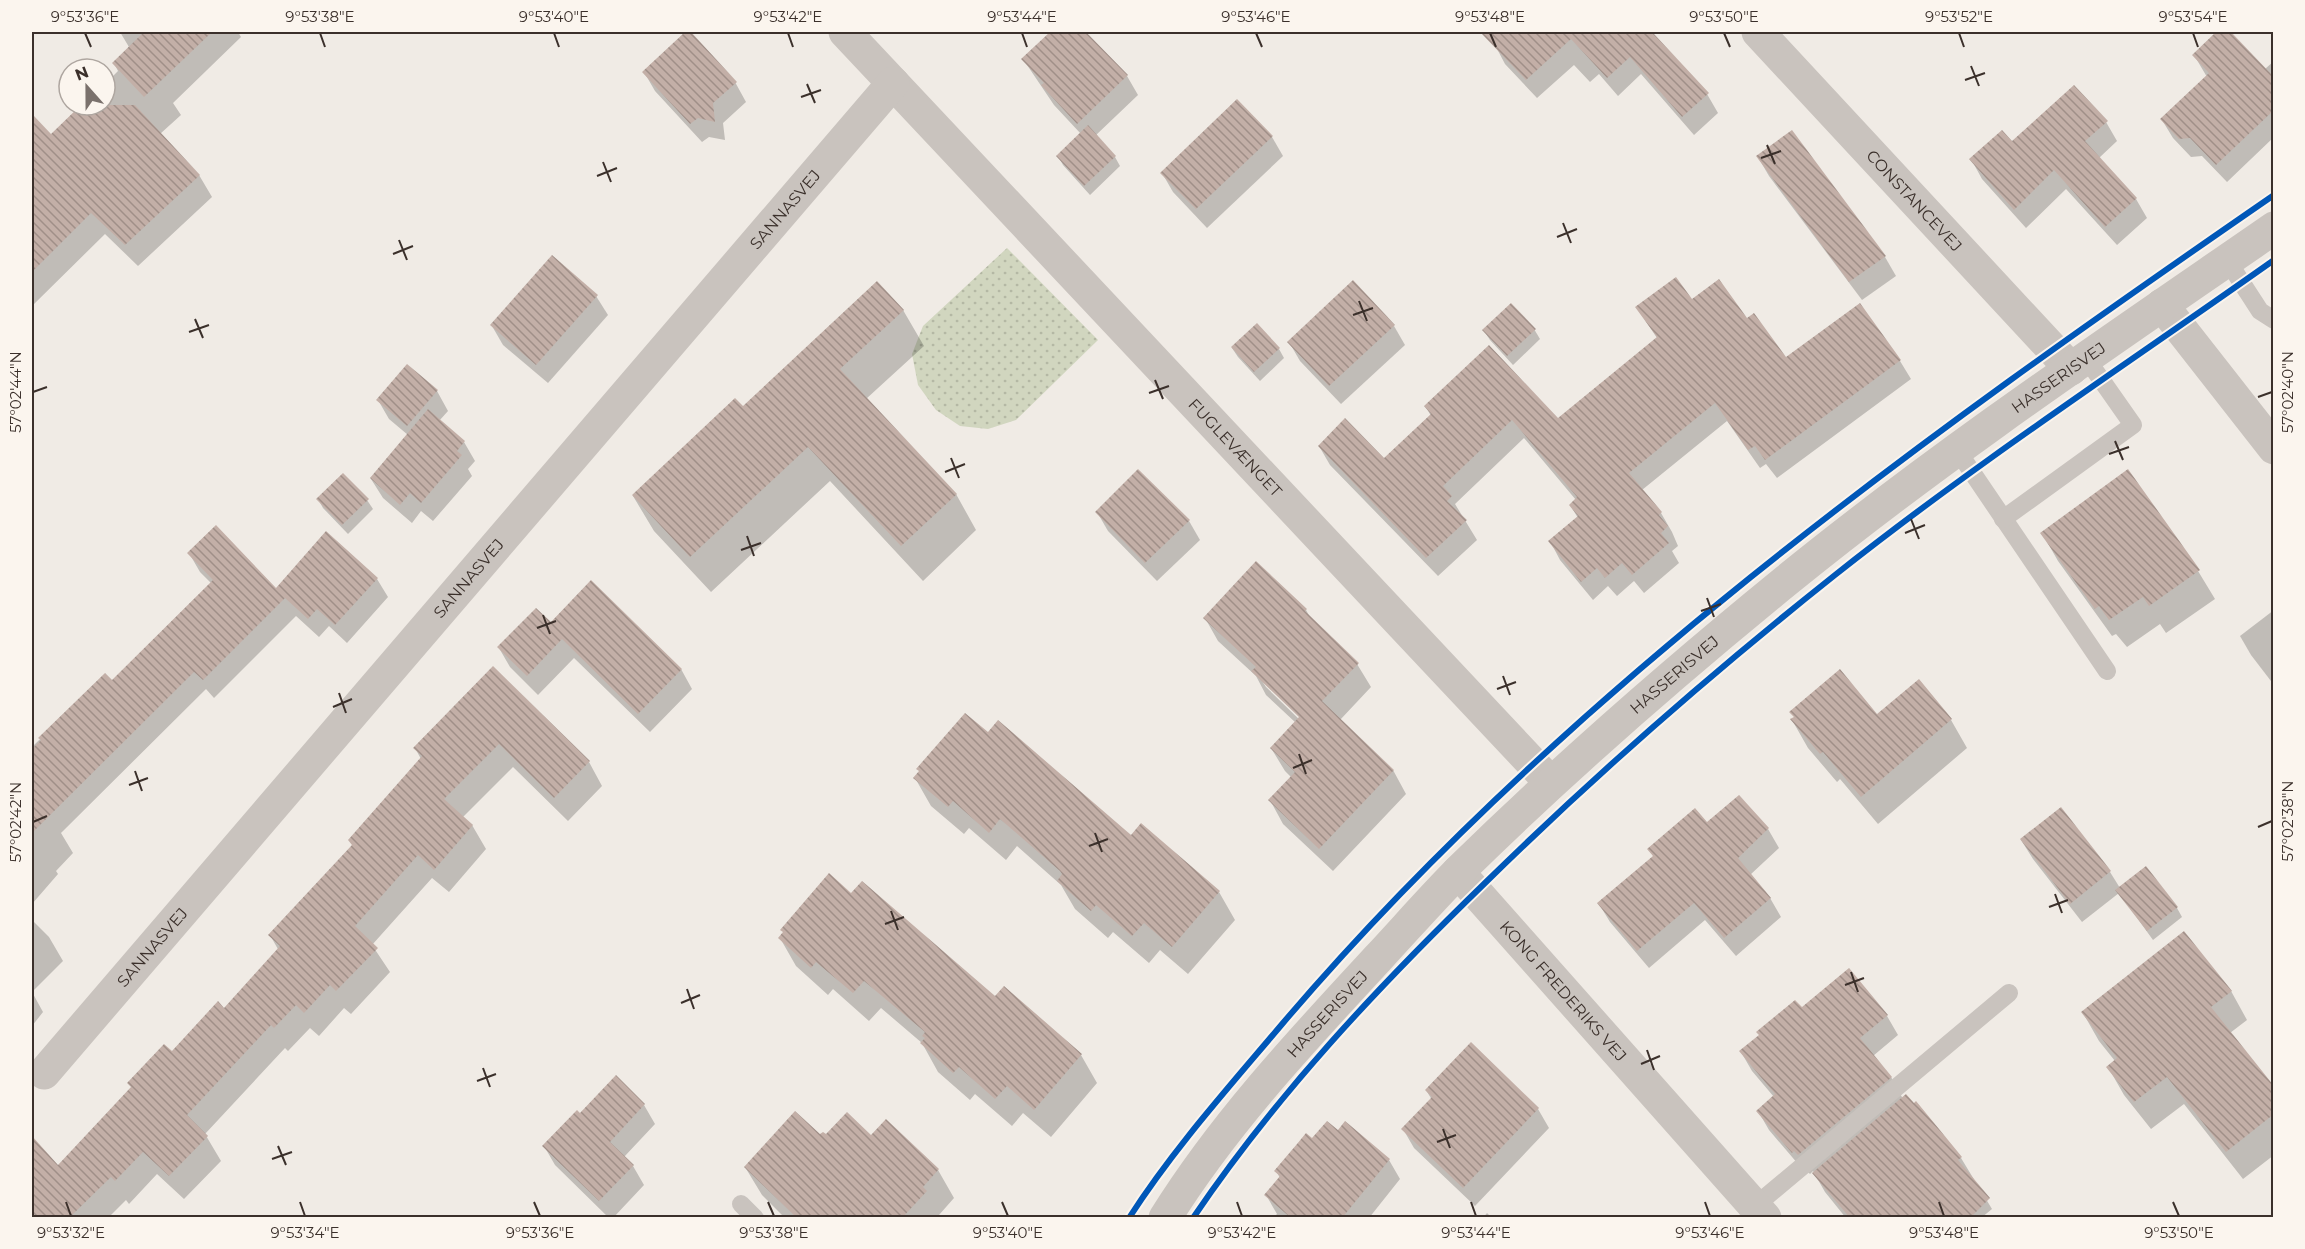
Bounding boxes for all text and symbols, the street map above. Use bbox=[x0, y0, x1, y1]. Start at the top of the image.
text: 9°53'36"E bbox=[51, 7, 119, 26]
text: 9°53'38"E bbox=[285, 7, 355, 26]
text: 9°53'40"E bbox=[519, 7, 589, 26]
text: 9°53'42"E bbox=[754, 7, 822, 26]
text: 9°53'44"E bbox=[987, 7, 1057, 26]
text: 9°53'46"E bbox=[1221, 7, 1291, 26]
text: 9°53'48"E bbox=[1455, 7, 1525, 26]
text: 9°53'50"E bbox=[1689, 7, 1759, 26]
text: 9°53'52"E bbox=[1925, 7, 1993, 26]
text: 9°53'54"E bbox=[2158, 7, 2228, 26]
north arrow bbox=[57, 57, 117, 117]
text: N bbox=[72, 62, 91, 85]
street label: CONSTANCEVEJ bbox=[1862, 146, 1966, 256]
street label: SANNASVEJ bbox=[746, 166, 824, 253]
street label: HASSERISVEJ bbox=[2008, 338, 2110, 417]
text: 57°02'44"N bbox=[6, 351, 25, 433]
text: 57°02'40"N bbox=[2278, 351, 2297, 433]
street label: FUGLEVÆNGET bbox=[1184, 395, 1286, 501]
street label: SANNASVEJ bbox=[430, 535, 508, 622]
street label: HASSERISVEJ bbox=[1626, 632, 1723, 718]
text: 57°02'38"N bbox=[2278, 780, 2297, 862]
text: 57°02'42"N bbox=[6, 782, 25, 862]
street label: SANNASVEJ bbox=[113, 904, 192, 991]
street label: KONG FREDERIKS VEJ bbox=[1496, 917, 1630, 1065]
street label: HASSERISVEJ bbox=[1283, 967, 1372, 1061]
text: 9°53'32"E bbox=[37, 1223, 105, 1242]
text: 9°53'34"E bbox=[270, 1223, 340, 1242]
text: 9°53'36"E bbox=[506, 1223, 574, 1242]
text: 9°53'38"E bbox=[739, 1223, 809, 1242]
text: 9°53'40"E bbox=[973, 1223, 1043, 1242]
text: 9°53'42"E bbox=[1208, 1223, 1276, 1242]
text: 9°53'44"E bbox=[1441, 1223, 1511, 1242]
text: 9°53'46"E bbox=[1675, 1223, 1745, 1242]
text: 9°53'48"E bbox=[1909, 1223, 1979, 1242]
text: 9°53'50"E bbox=[2144, 1223, 2214, 1242]

